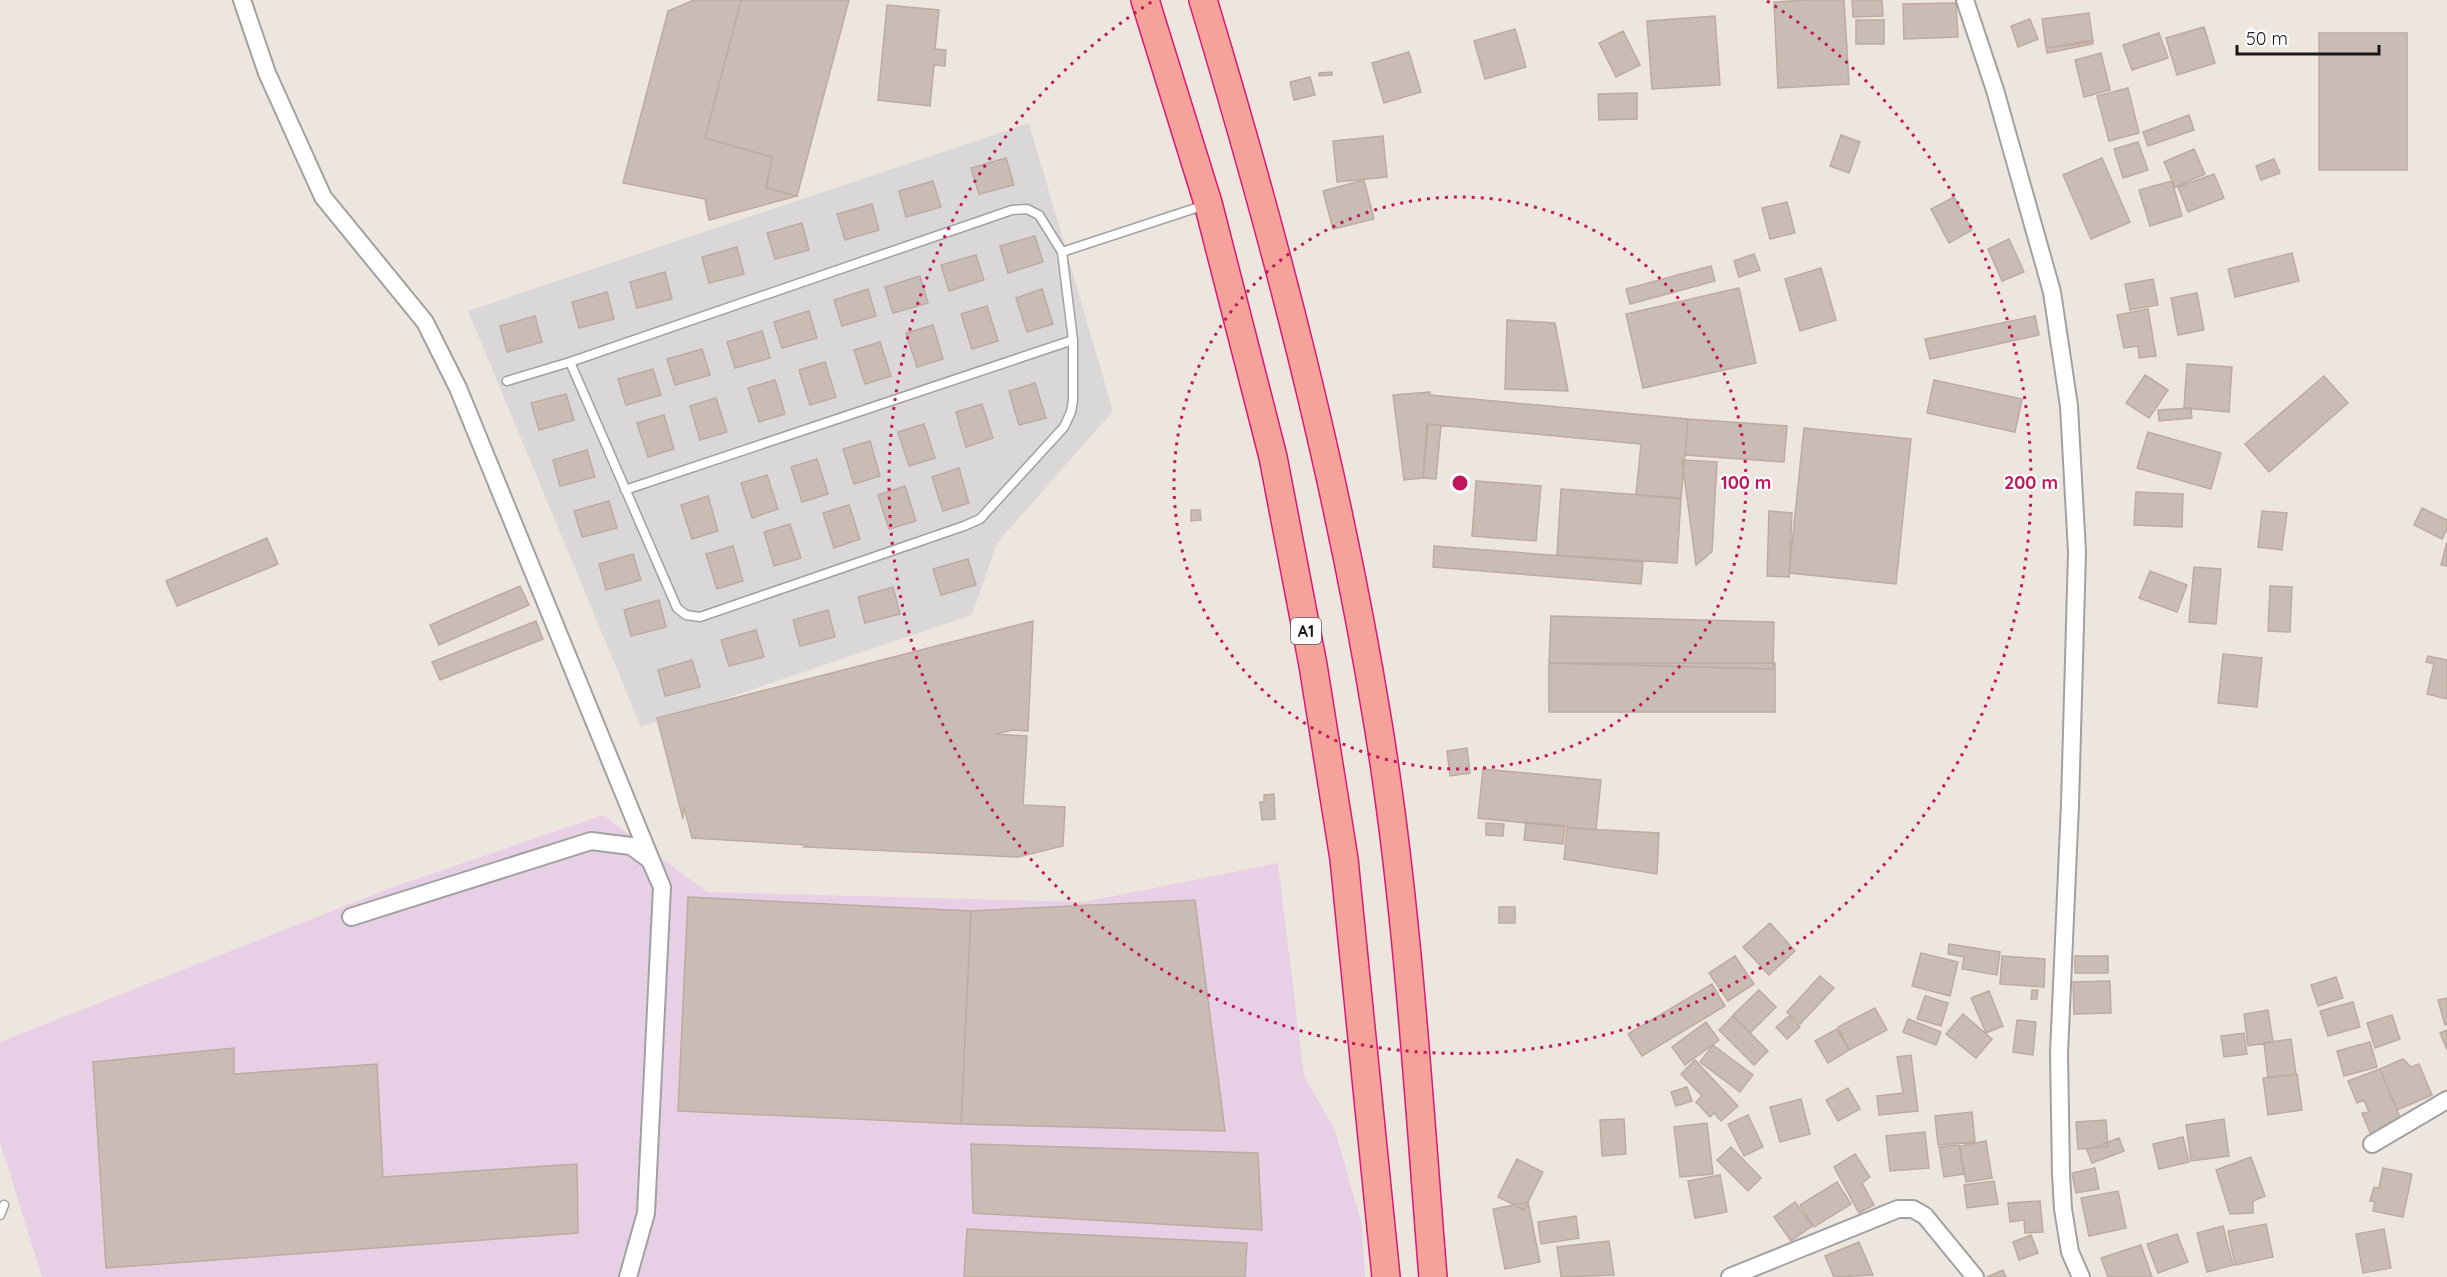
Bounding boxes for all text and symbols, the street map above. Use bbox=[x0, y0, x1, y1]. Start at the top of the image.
scale bar bbox=[2237, 18, 2380, 56]
text: 50 m bbox=[2246, 27, 2288, 50]
text: 100 m bbox=[1721, 471, 1771, 494]
text: 200 m bbox=[2004, 471, 2058, 494]
centre of rings bbox=[1450, 473, 1470, 493]
road number: A1 bbox=[1291, 618, 1321, 644]

